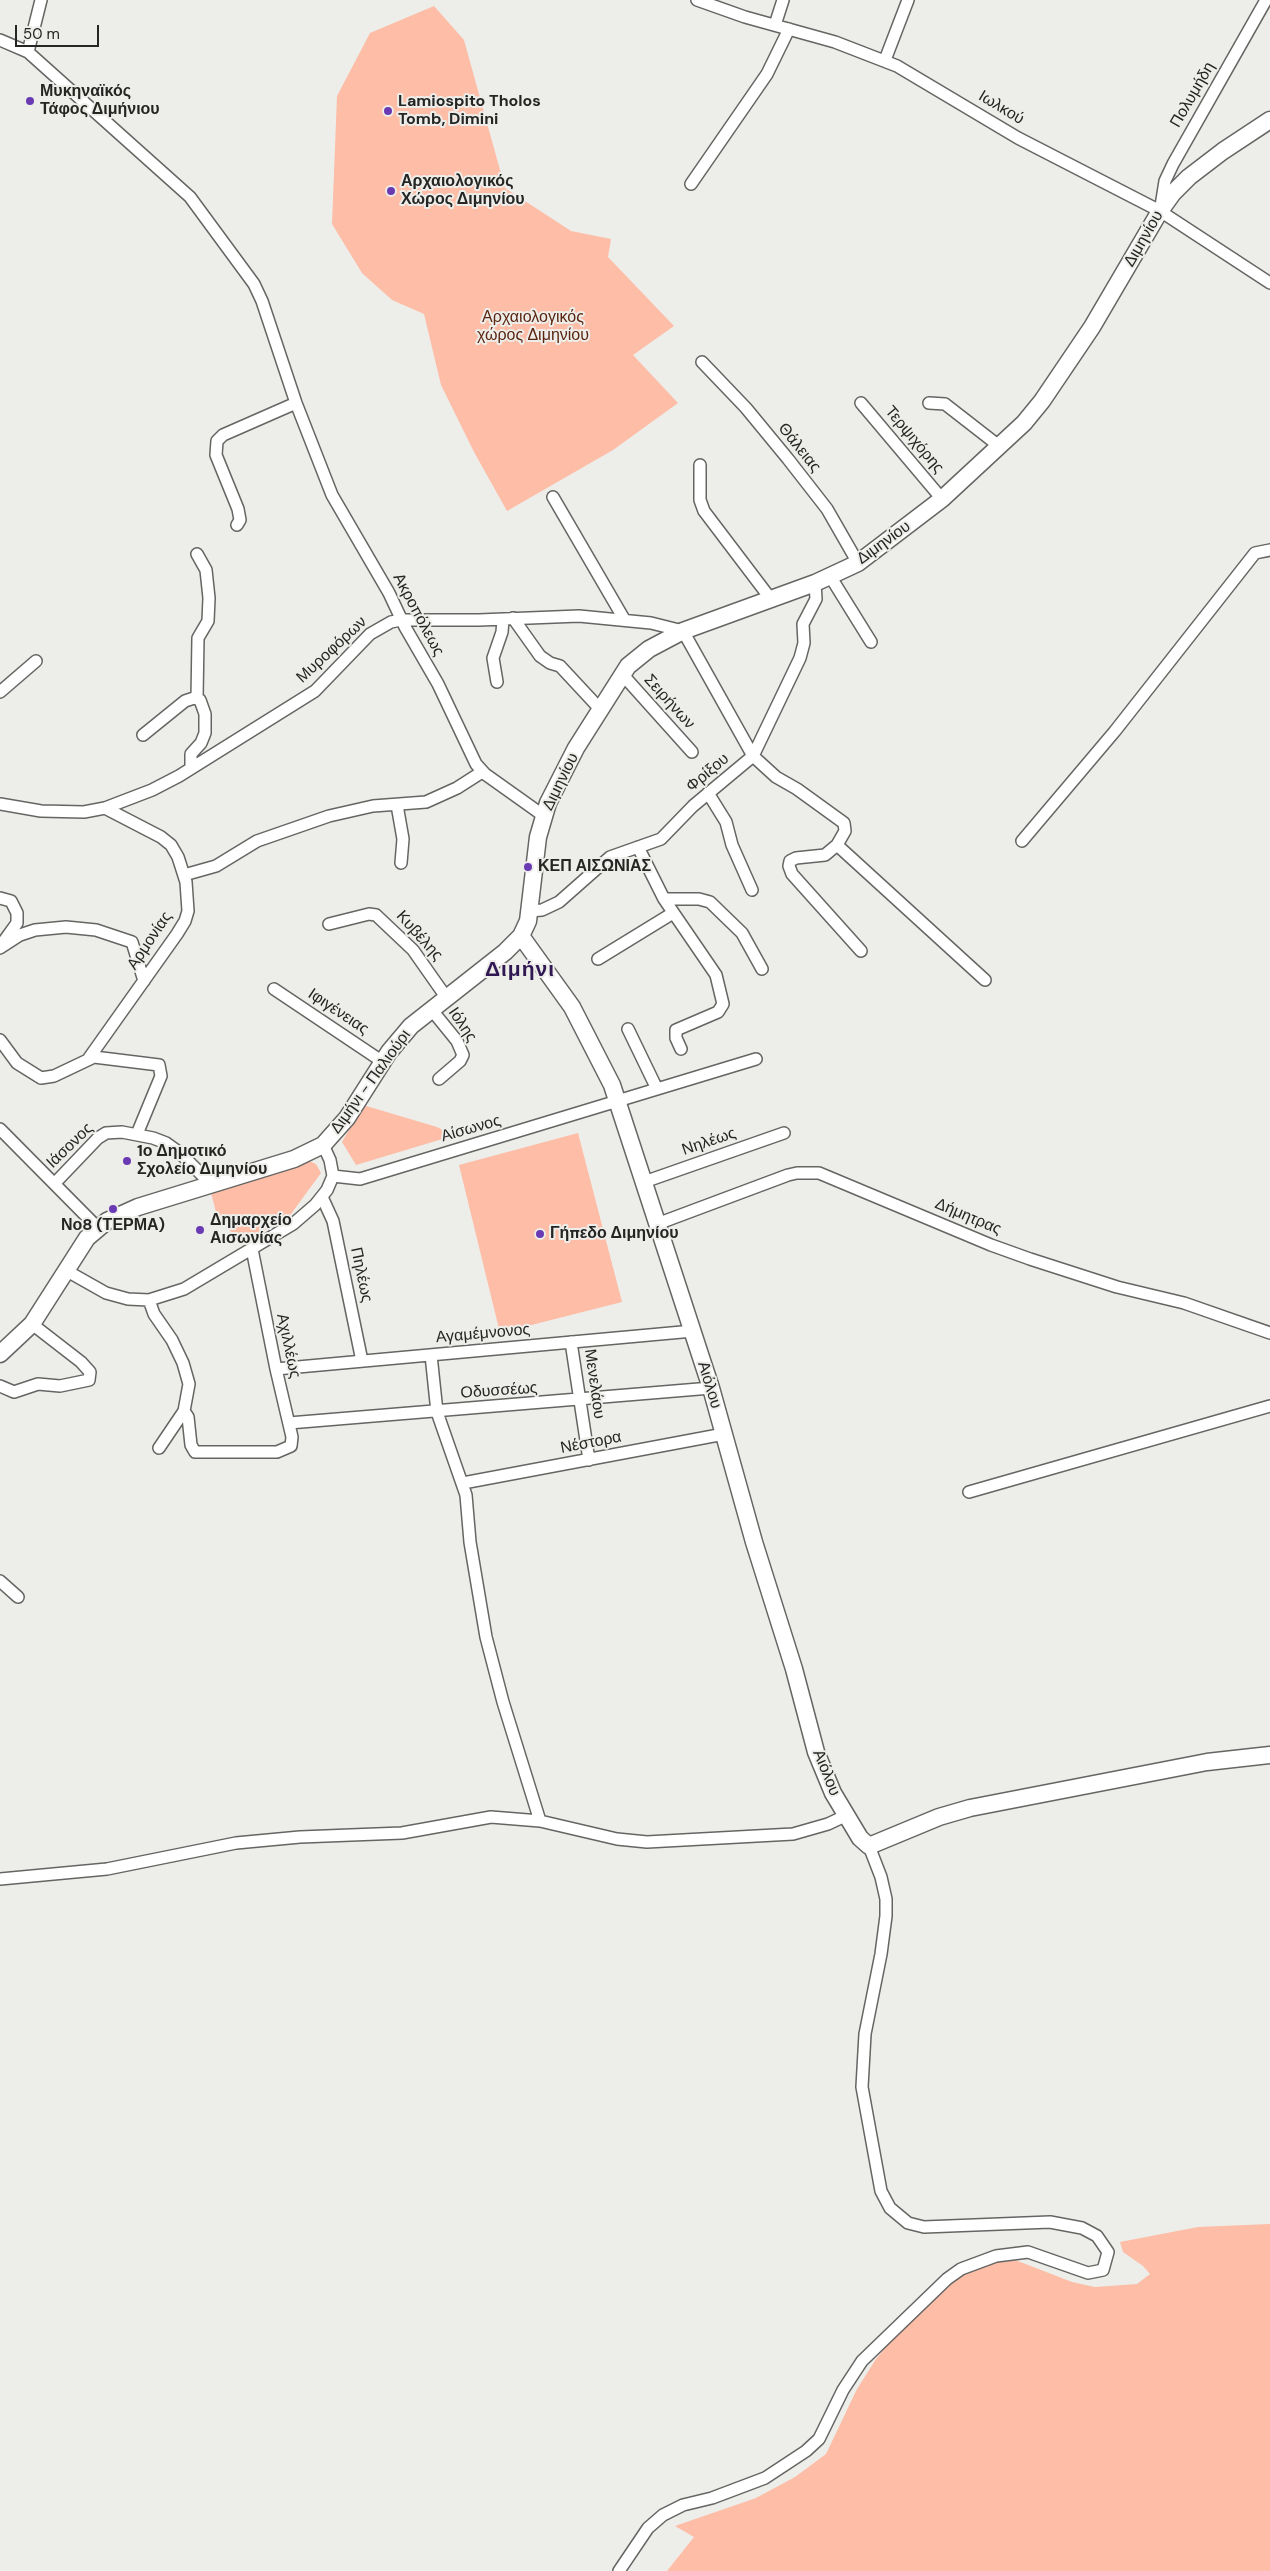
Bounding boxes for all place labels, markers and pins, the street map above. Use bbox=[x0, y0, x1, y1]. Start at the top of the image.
place label: Μυκηναϊκός Τάφος Διμήνιου bbox=[40, 82, 160, 120]
place label: Lamiospito Tholos Tomb, Dimini bbox=[398, 92, 541, 130]
marker: Μυκηναϊκός Τάφος Διμήνιου bbox=[24, 95, 36, 107]
marker: Lamiospito Tholos Tomb, Dimini bbox=[382, 105, 394, 117]
place label: Αρχαιολογικός Χώρος Διμηνίου bbox=[401, 172, 525, 210]
marker: Αρχαιολογικός Χώρος Διμηνίου bbox=[385, 185, 397, 197]
place label: ΚΕΠ ΑΙΣΩΝΙΑΣ bbox=[538, 857, 651, 877]
marker: ΚΕΠ ΑΙΣΩΝΙΑΣ bbox=[522, 861, 534, 873]
place label: 1ο Δημοτικό Σχολείο Διμηνίου bbox=[137, 1142, 267, 1180]
marker: 1ο Δημοτικό Σχολείο Διμηνίου bbox=[121, 1155, 133, 1167]
marker: Νο8 (ΤΕΡΜΑ) bbox=[107, 1203, 119, 1215]
place label: Δημαρχείο Αισωνίας bbox=[210, 1211, 292, 1249]
place label: Νο8 (ΤΕΡΜΑ) bbox=[61, 1216, 165, 1236]
marker: Δημαρχείο Αισωνίας bbox=[194, 1224, 206, 1236]
place label: Γήπεδο Διμηνίου bbox=[550, 1224, 679, 1244]
marker: Γήπεδο Διμηνίου bbox=[534, 1228, 546, 1240]

